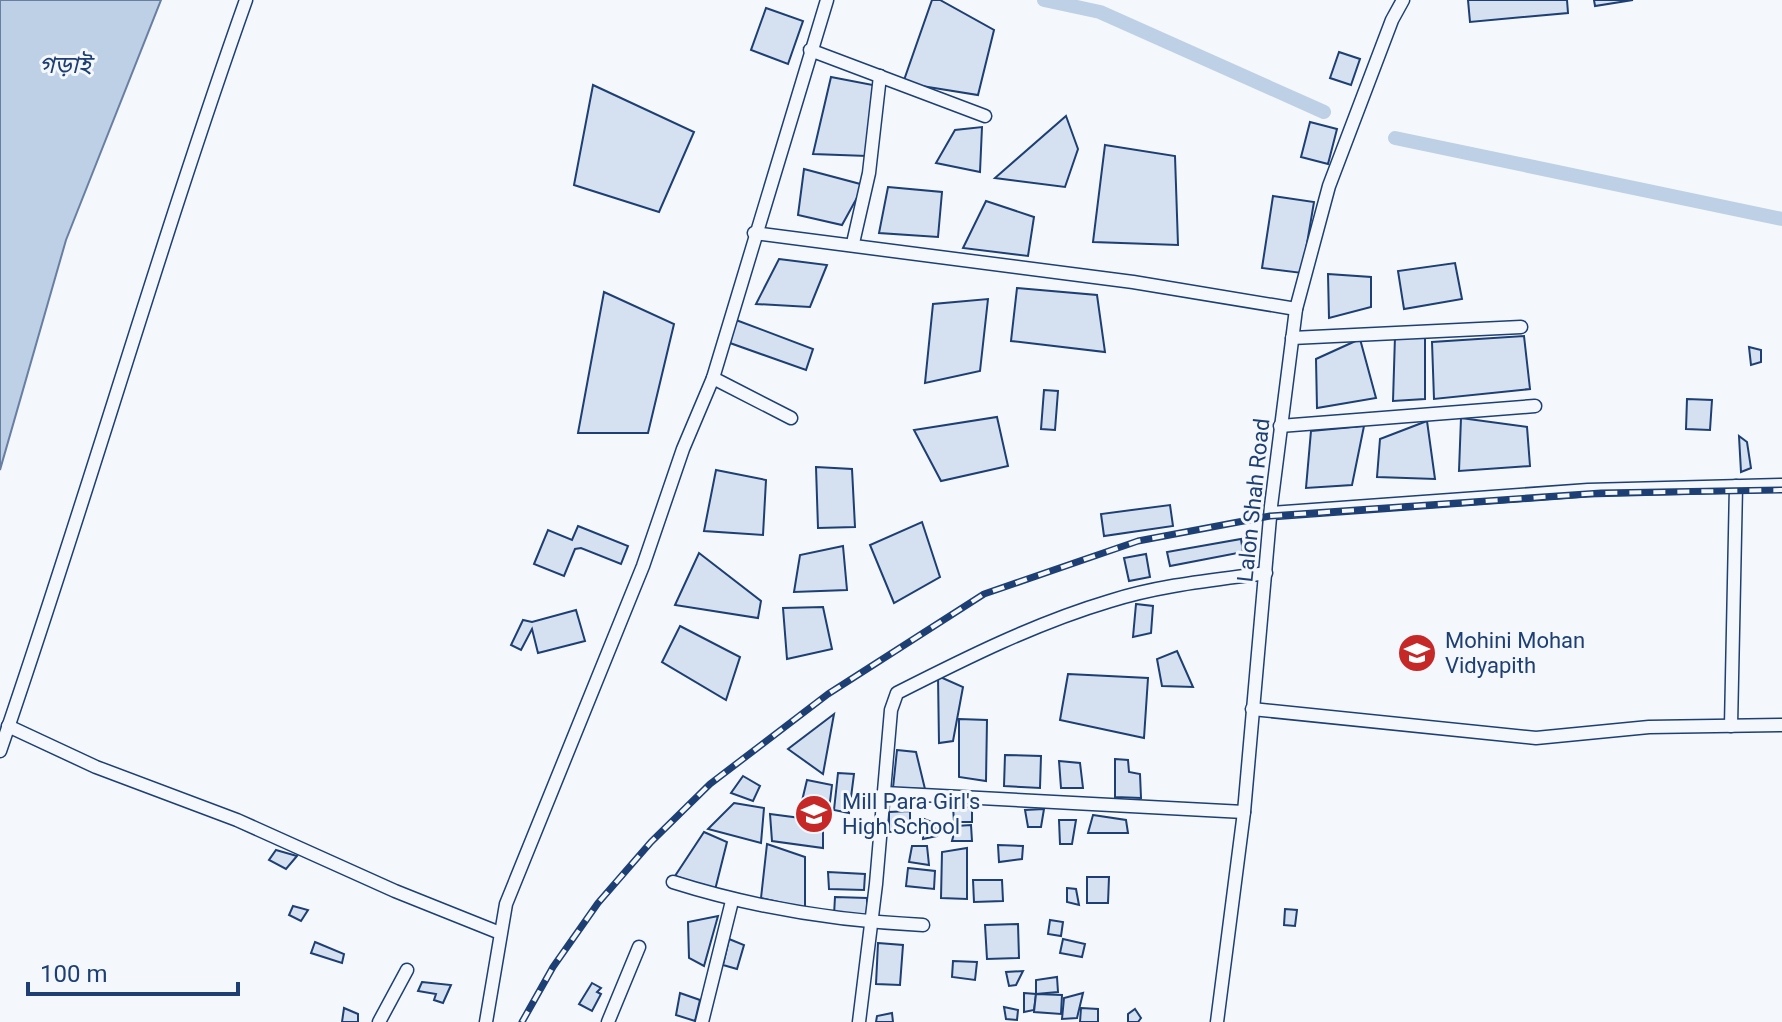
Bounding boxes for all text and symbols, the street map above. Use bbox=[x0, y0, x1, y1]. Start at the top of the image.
water label: গড়াই bbox=[39, 51, 95, 79]
street label: Lalon Shah Road bbox=[1232, 417, 1275, 583]
place label: Mohini Mohan Vidyapith bbox=[1445, 628, 1585, 678]
school or university icon: Mohini Mohan Vidyapith bbox=[1396, 632, 1438, 674]
place label: Mill Para Girl's High School bbox=[842, 789, 980, 839]
school or university icon: Mill Para Girl's High School bbox=[793, 793, 835, 835]
scale bar bbox=[28, 946, 238, 996]
text: 100 m bbox=[40, 960, 107, 988]

